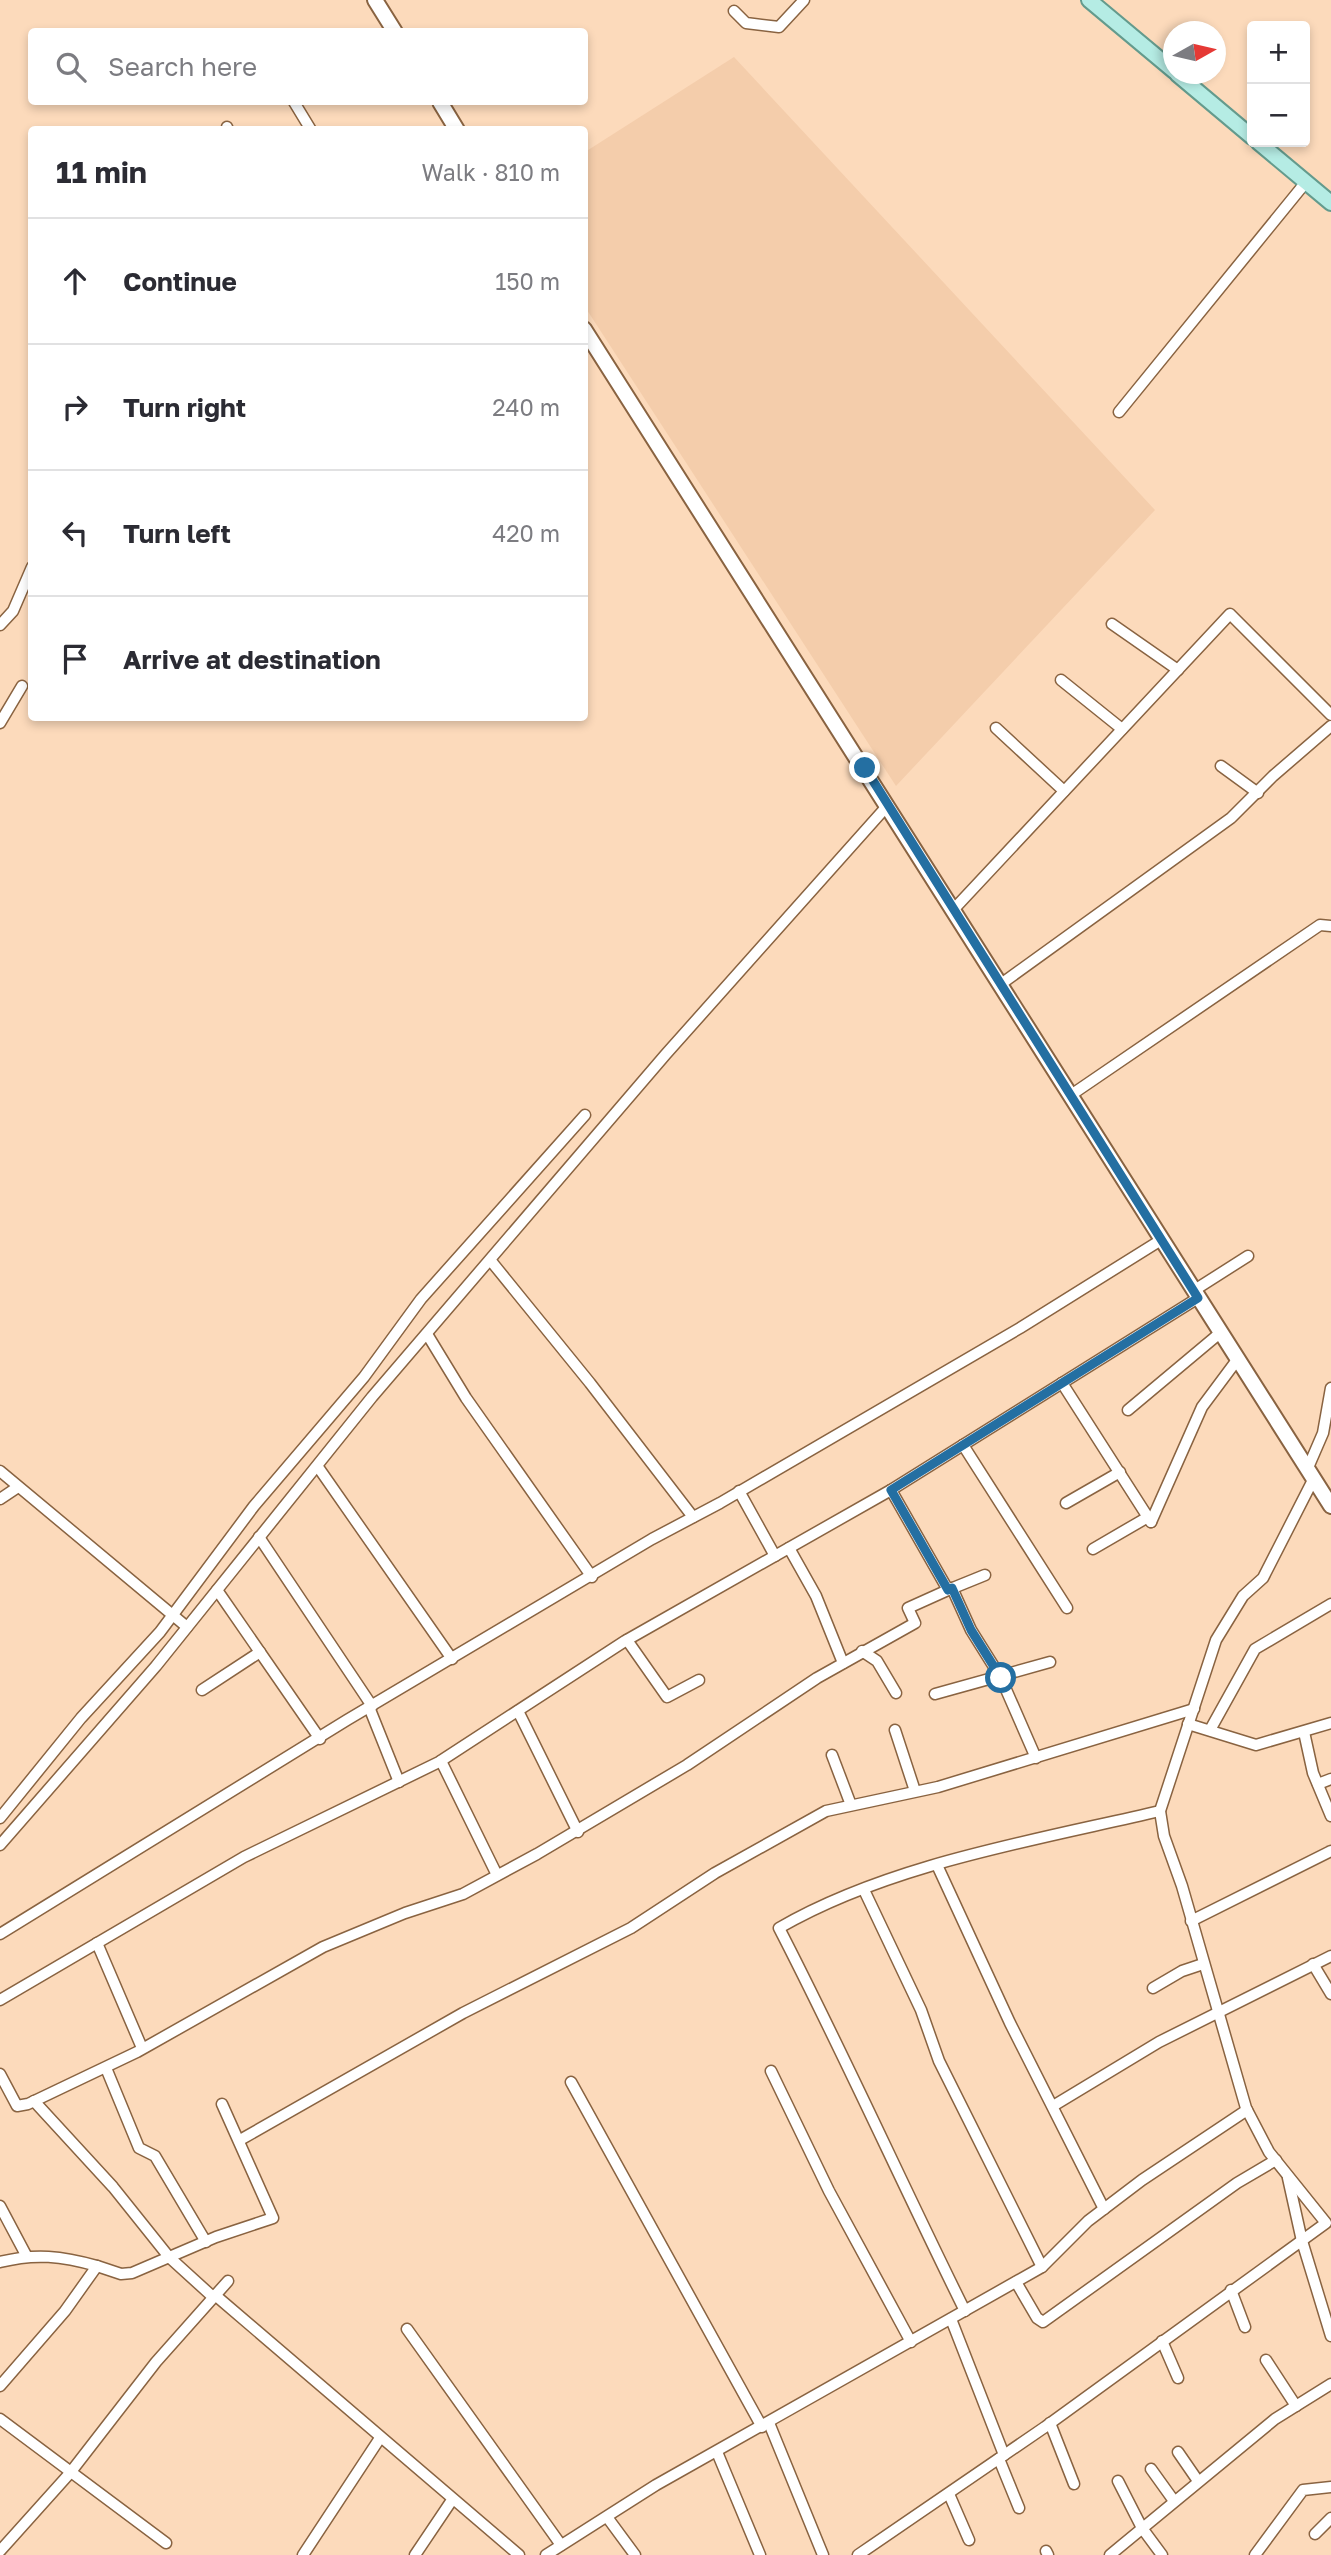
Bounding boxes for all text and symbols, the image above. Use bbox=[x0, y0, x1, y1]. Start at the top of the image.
north arrow bbox=[1163, 21, 1226, 84]
map controls bbox=[1247, 21, 1310, 147]
button: + bbox=[1247, 21, 1310, 84]
search box bbox=[28, 28, 588, 105]
icon: search bbox=[52, 48, 90, 86]
text: Search here bbox=[108, 51, 257, 82]
button: − bbox=[1247, 84, 1310, 147]
text: 11 min bbox=[56, 154, 147, 190]
text: Walk · 810 m bbox=[422, 158, 560, 186]
icon: ahead bbox=[56, 262, 94, 300]
text: Continue bbox=[123, 266, 237, 297]
text: 150 m bbox=[495, 267, 560, 295]
icon: right bbox=[56, 388, 94, 426]
text: Turn right bbox=[123, 392, 246, 423]
text: 240 m bbox=[492, 393, 560, 421]
icon: left bbox=[56, 514, 94, 552]
text: Turn left bbox=[123, 518, 231, 549]
text: 420 m bbox=[492, 519, 560, 547]
icon: arrive bbox=[56, 640, 94, 678]
text: Arrive at destination bbox=[123, 644, 381, 675]
route end bbox=[849, 752, 880, 783]
route start bbox=[985, 1662, 1016, 1693]

